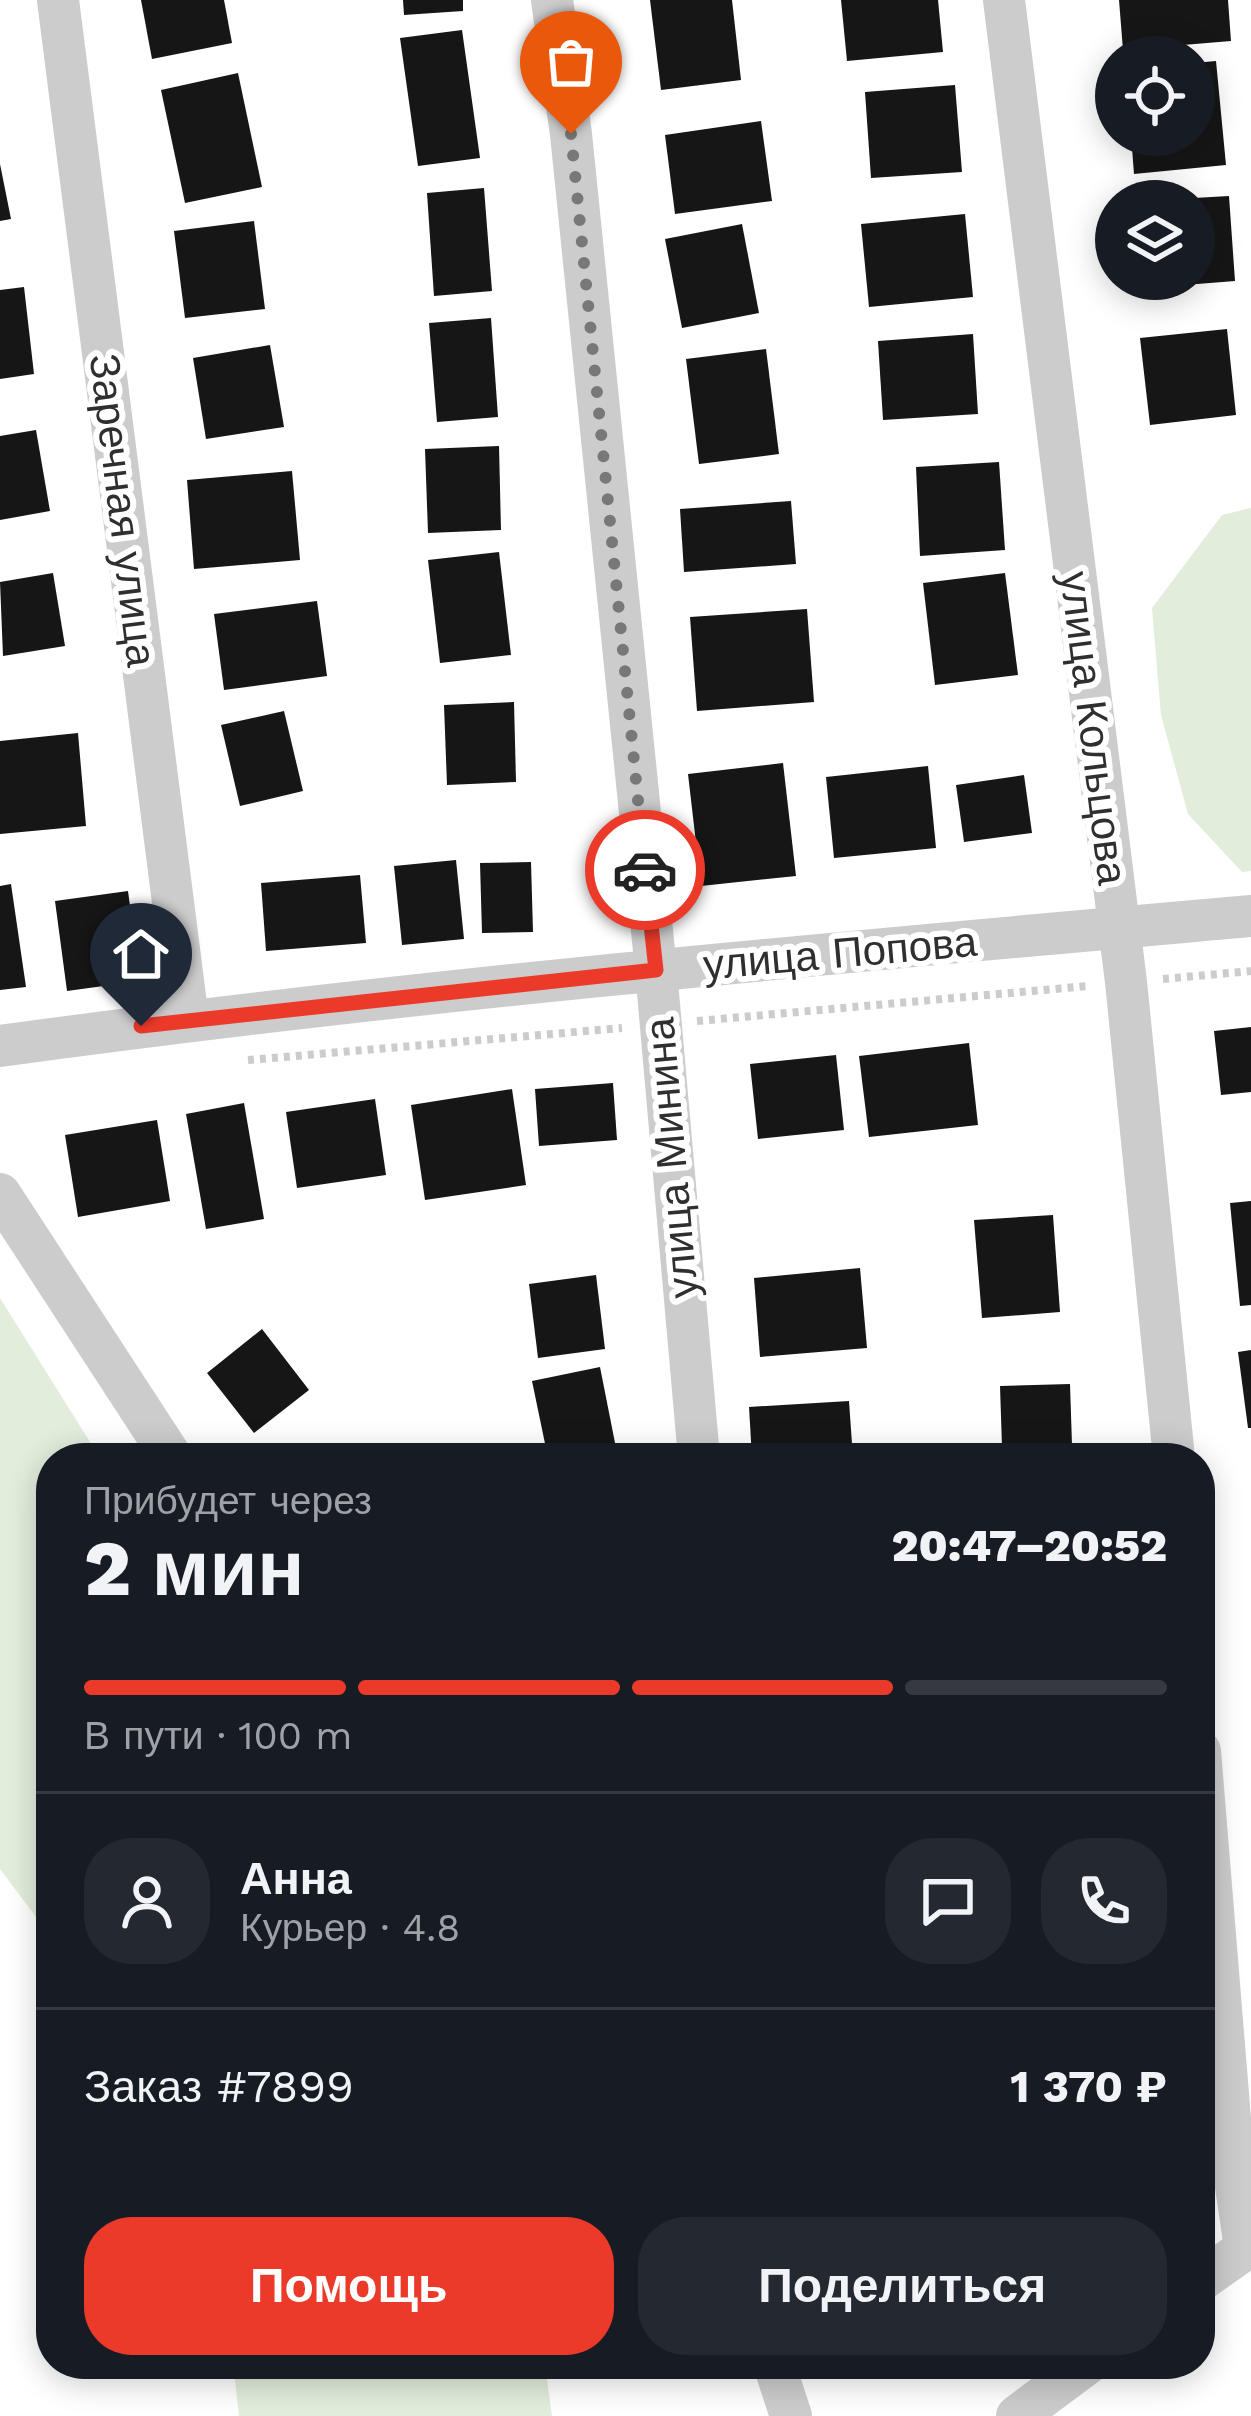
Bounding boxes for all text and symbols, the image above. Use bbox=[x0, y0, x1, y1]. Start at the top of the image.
pin bbox=[520, 11, 622, 134]
icon: bag bbox=[538, 29, 604, 95]
map controls bbox=[1095, 36, 1215, 300]
button: locate bbox=[1095, 36, 1215, 156]
button: layers bbox=[1095, 180, 1215, 300]
street label: Заречная улица bbox=[79, 351, 167, 670]
street label: улица Кольцова bbox=[1050, 569, 1138, 888]
courier bbox=[585, 810, 705, 930]
icon: car bbox=[612, 837, 678, 903]
pin bbox=[90, 903, 192, 1026]
street label: улица Попова bbox=[701, 917, 980, 989]
icon: home bbox=[108, 921, 174, 987]
street label: улица Минина bbox=[634, 1015, 708, 1300]
text: Прибудет через bbox=[84, 1478, 372, 1523]
text: 20:47–20:52 bbox=[891, 1519, 1167, 1572]
text: 2 мин bbox=[84, 1522, 304, 1614]
text: В пути · 100 m bbox=[84, 1713, 352, 1758]
button: person bbox=[84, 1838, 210, 1964]
button: chat bbox=[885, 1838, 1011, 1964]
button: phone bbox=[1041, 1838, 1167, 1964]
text: Анна bbox=[240, 1852, 352, 1905]
text: Курьер · 4.8 bbox=[240, 1905, 460, 1950]
text: Заказ #7899 bbox=[84, 2060, 354, 2113]
text: 1 370 ₽ bbox=[1010, 2060, 1167, 2113]
button: Помощь bbox=[84, 2217, 614, 2355]
button: Поделиться bbox=[638, 2217, 1167, 2355]

